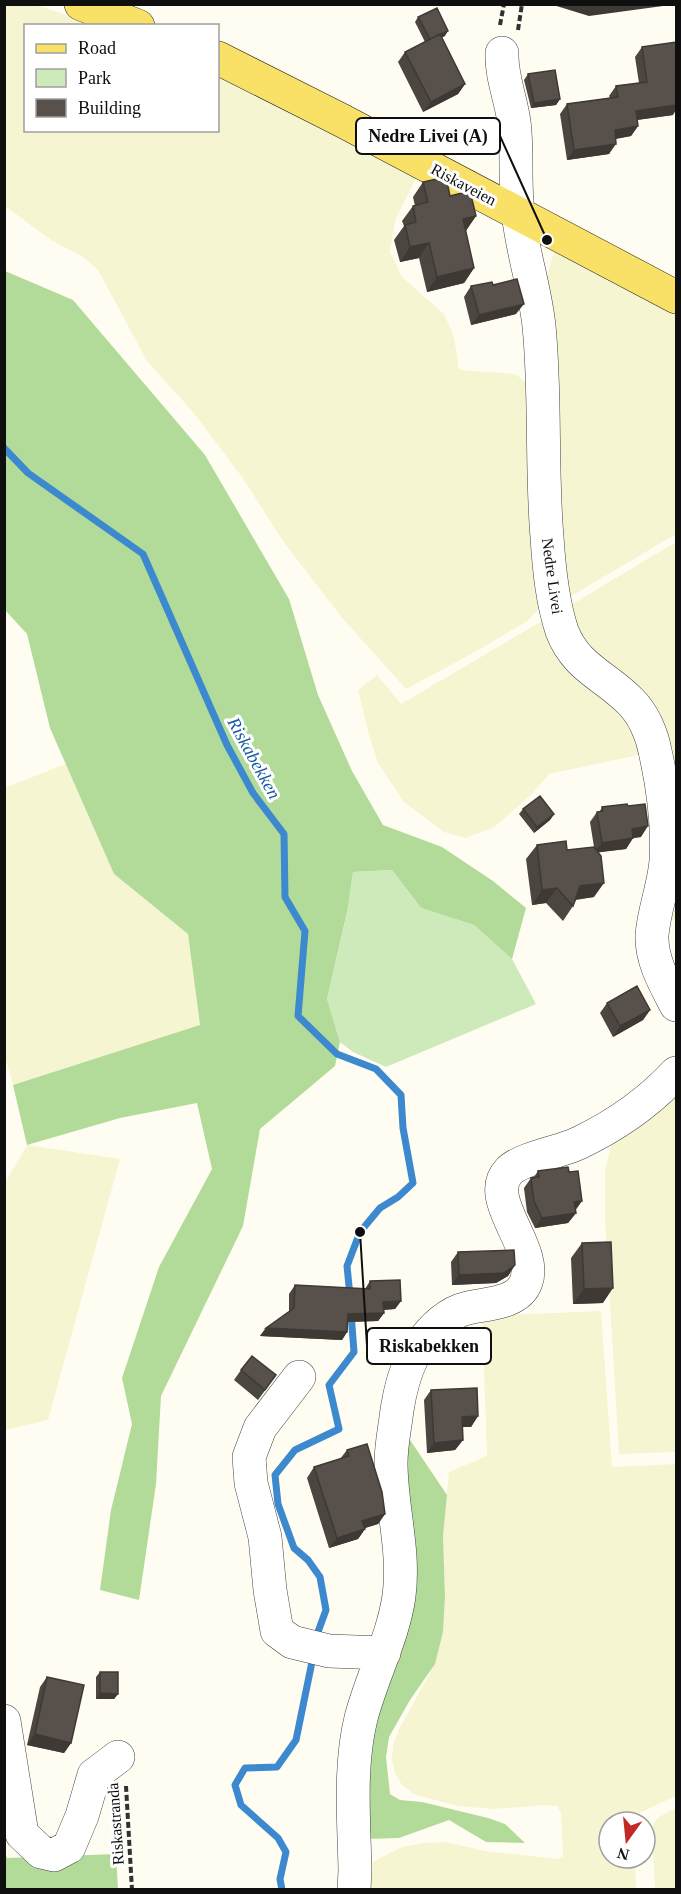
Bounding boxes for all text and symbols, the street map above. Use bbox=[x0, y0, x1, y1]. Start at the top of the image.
legend bbox=[24, 24, 219, 132]
text: Road bbox=[78, 38, 116, 58]
text: Park bbox=[78, 68, 111, 88]
text: Building bbox=[78, 98, 141, 118]
callout: Nedre Livei (A) bbox=[356, 118, 500, 154]
text: Nedre Livei (A) bbox=[368, 126, 488, 147]
street label: Riskaveien bbox=[428, 160, 499, 209]
street label: Nedre Livei bbox=[539, 537, 566, 616]
water label: Riskabekken bbox=[223, 713, 285, 802]
callout: Riskabekken bbox=[367, 1328, 491, 1364]
text: Riskabekken bbox=[379, 1336, 479, 1356]
street label: Riskastranda bbox=[104, 1782, 127, 1866]
north arrow bbox=[597, 1810, 657, 1870]
text: N bbox=[615, 1844, 631, 1864]

